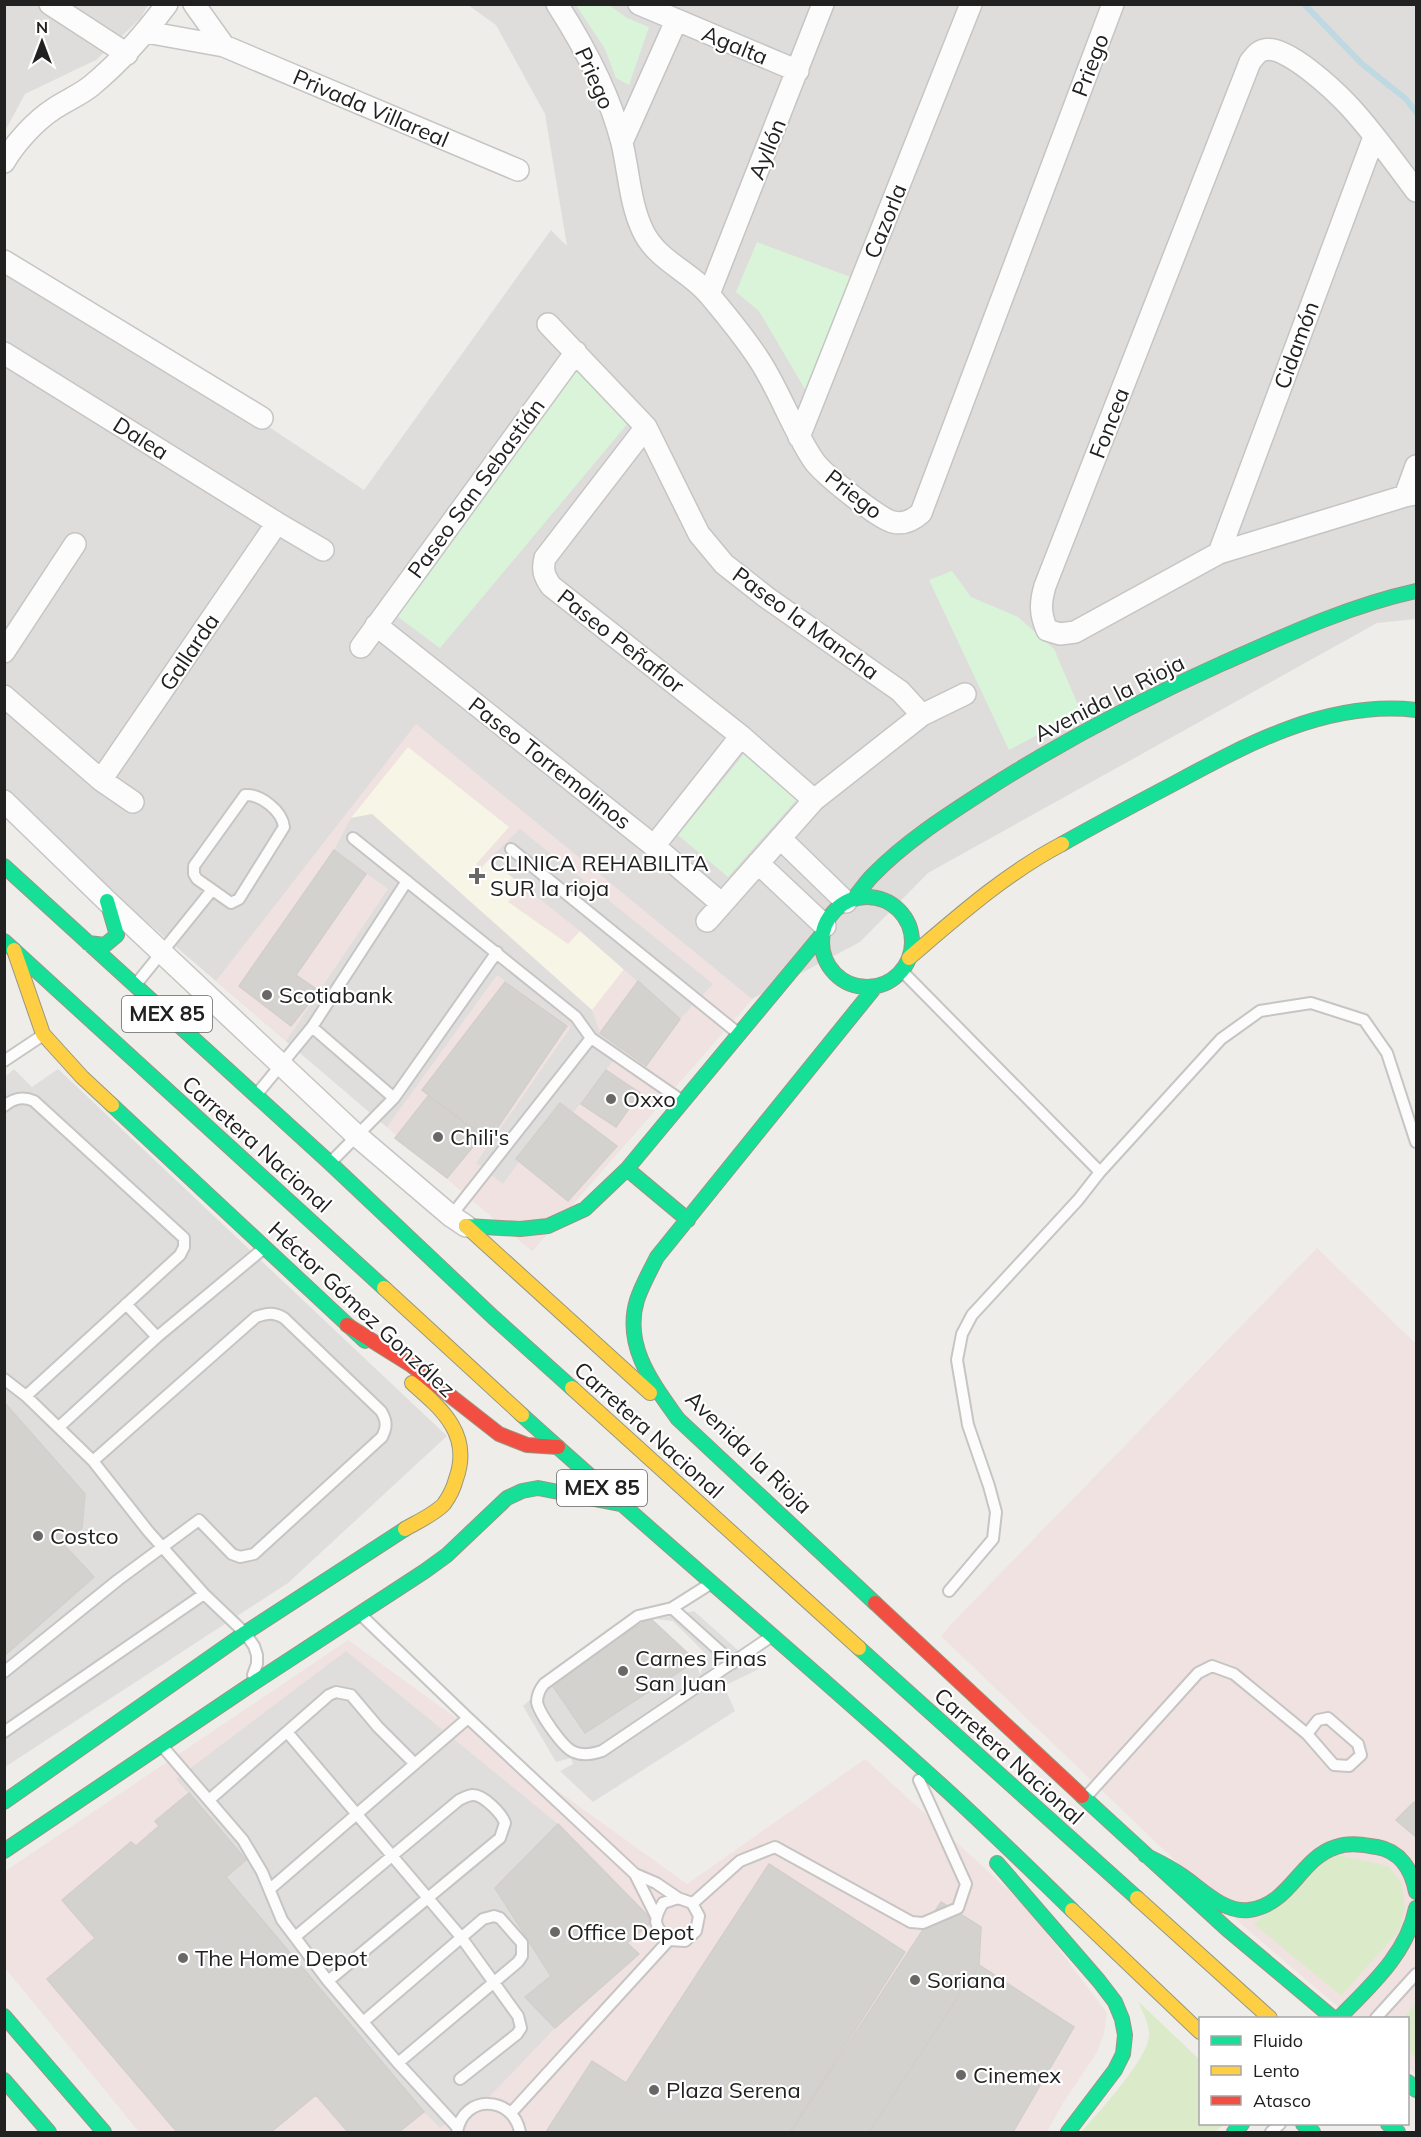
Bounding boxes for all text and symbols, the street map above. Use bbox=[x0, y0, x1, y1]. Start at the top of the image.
north arrow bbox=[12, 12, 72, 72]
text: N bbox=[36, 17, 48, 37]
street label: Agalta bbox=[698, 19, 772, 71]
street label: Priego bbox=[1065, 30, 1115, 100]
street label: Priego bbox=[569, 43, 621, 113]
street label: Privada Villareal bbox=[289, 63, 453, 153]
street label: Ayllón bbox=[742, 114, 792, 184]
street label: Cazorla bbox=[857, 180, 913, 262]
street label: Cidamón bbox=[1267, 297, 1325, 393]
street label: Foncea bbox=[1083, 384, 1135, 462]
street label: Paseo San Sebastián bbox=[401, 393, 551, 583]
street label: Dalea bbox=[108, 410, 174, 466]
street label: Priego bbox=[820, 463, 888, 525]
street label: Paseo la Mancha bbox=[727, 560, 885, 686]
street label: Paseo Peñaflor bbox=[552, 583, 690, 699]
street label: Gallarda bbox=[153, 608, 225, 696]
street label: Avenida la Rioja bbox=[1029, 648, 1189, 748]
street label: Paseo Torremolinos bbox=[463, 691, 637, 835]
place label: CLINICA REHABILITA SUR la rioja bbox=[490, 849, 709, 902]
marker: CLINICA REHABILITA SUR la rioja bbox=[468, 867, 486, 885]
place label: Scotiabank bbox=[279, 981, 393, 1009]
marker: Scotiabank bbox=[260, 988, 274, 1002]
road number: MEX 85 bbox=[122, 996, 212, 1032]
street label: Carretera Nacional bbox=[176, 1069, 338, 1219]
place label: Oxxo bbox=[623, 1085, 676, 1113]
marker: Oxxo bbox=[604, 1092, 618, 1106]
place label: Chili's bbox=[450, 1123, 509, 1151]
marker: Chili's bbox=[431, 1130, 445, 1144]
street label: Héctor Gómez González bbox=[263, 1215, 461, 1403]
street label: Carretera Nacional bbox=[568, 1355, 730, 1505]
street label: Avenida la Rioja bbox=[680, 1385, 818, 1519]
road number: MEX 85 bbox=[557, 1470, 647, 1506]
place label: Costco bbox=[50, 1522, 118, 1550]
marker: Costco bbox=[31, 1529, 45, 1543]
place label: Carnes Finas San Juan bbox=[635, 1644, 767, 1697]
marker: Carnes Finas San Juan bbox=[616, 1664, 630, 1678]
street label: Carretera Nacional bbox=[928, 1681, 1090, 1831]
place label: Office Depot bbox=[567, 1918, 694, 1946]
marker: Office Depot bbox=[548, 1925, 562, 1939]
place label: The Home Depot bbox=[195, 1944, 367, 1972]
marker: The Home Depot bbox=[176, 1951, 190, 1965]
place label: Soriana bbox=[927, 1966, 1006, 1994]
marker: Soriana bbox=[908, 1973, 922, 1987]
legend bbox=[1199, 2017, 1409, 2125]
text: Fluido bbox=[1253, 2029, 1303, 2052]
text: Lento bbox=[1253, 2059, 1300, 2082]
place label: Cinemex bbox=[973, 2061, 1061, 2089]
marker: Cinemex bbox=[954, 2068, 968, 2082]
place label: Plaza Serena bbox=[666, 2076, 801, 2104]
marker: Plaza Serena bbox=[647, 2083, 661, 2097]
text: Atasco bbox=[1253, 2089, 1311, 2112]

